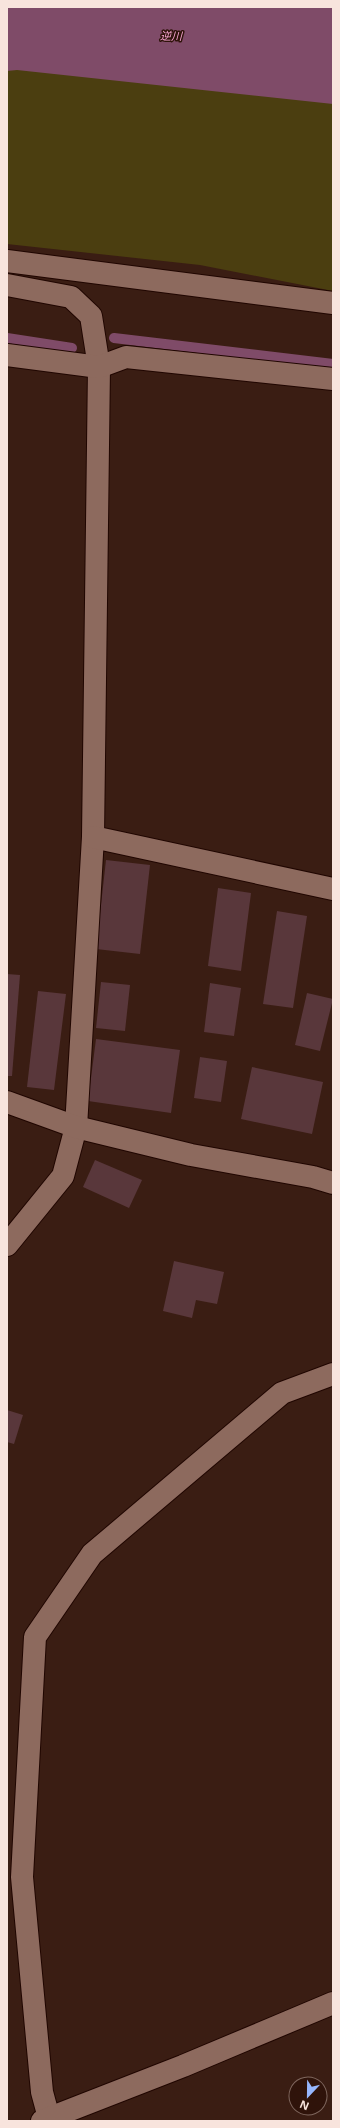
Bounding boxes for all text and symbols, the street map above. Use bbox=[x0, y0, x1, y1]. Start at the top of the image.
water label: 逆川 bbox=[160, 28, 183, 43]
north arrow bbox=[288, 2076, 328, 2116]
text: N bbox=[297, 2097, 311, 2114]

